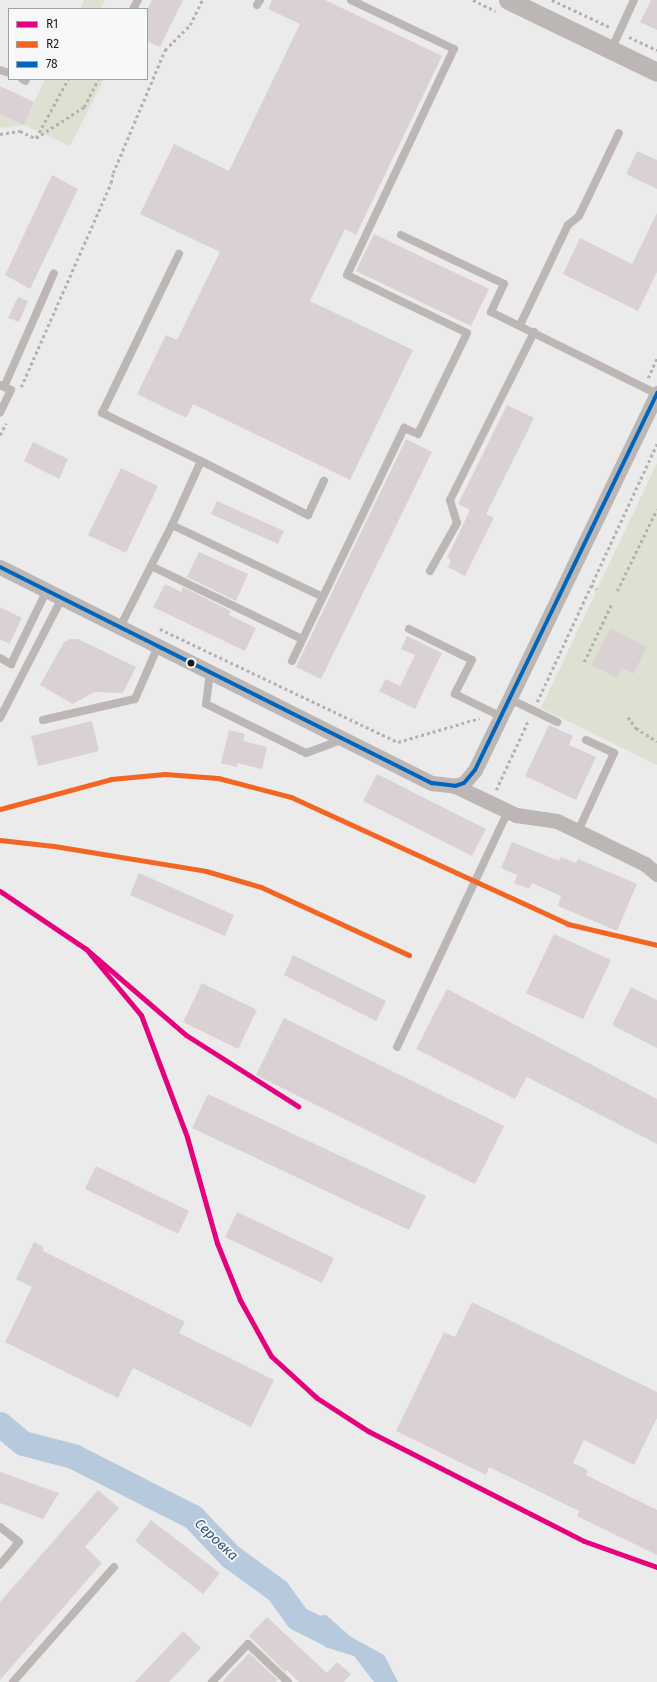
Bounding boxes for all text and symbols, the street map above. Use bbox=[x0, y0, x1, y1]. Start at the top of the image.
legend bbox=[8, 8, 148, 80]
text: R1 bbox=[46, 17, 58, 31]
text: R2 bbox=[46, 37, 59, 51]
text: 78 bbox=[46, 57, 58, 71]
unlabelled marker bbox=[186, 658, 196, 668]
water label: Серовка bbox=[191, 1516, 241, 1564]

